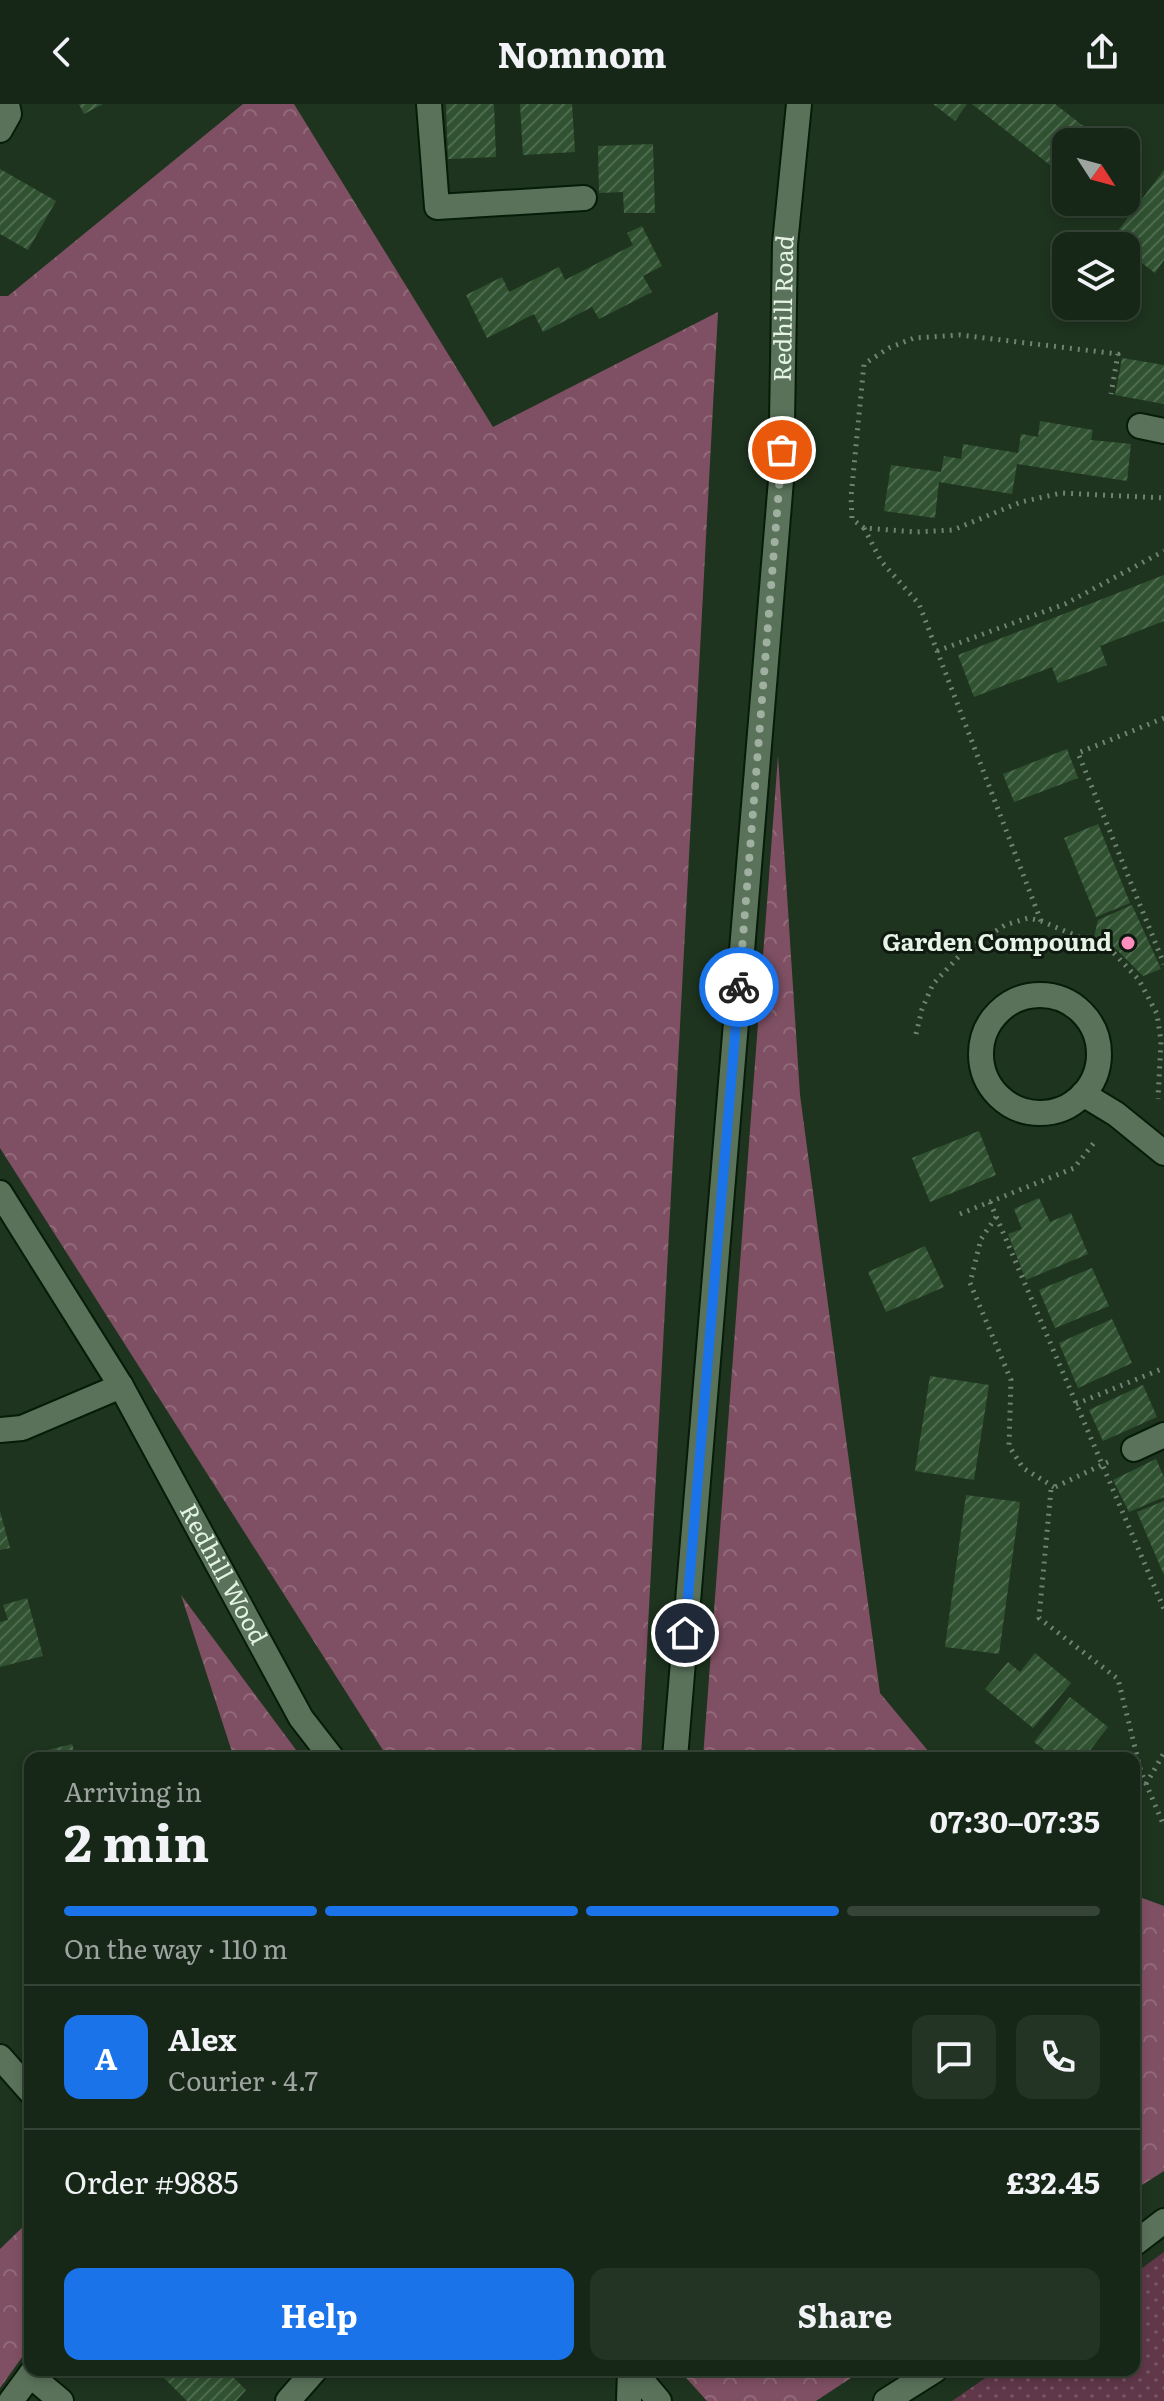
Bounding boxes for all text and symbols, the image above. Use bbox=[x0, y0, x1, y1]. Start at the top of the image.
text: Nomnom bbox=[497, 26, 667, 79]
icon: back bbox=[40, 30, 84, 74]
icon: share bbox=[1080, 30, 1124, 74]
north arrow bbox=[1052, 128, 1140, 216]
map controls bbox=[1052, 128, 1140, 320]
button: layers bbox=[1052, 232, 1140, 320]
street label: Redhill Road bbox=[763, 233, 801, 382]
pin bbox=[748, 416, 816, 484]
icon: bag bbox=[760, 428, 804, 472]
place label: Garden Compound bbox=[882, 923, 1112, 958]
marker: Garden Compound bbox=[1119, 934, 1137, 952]
courier bbox=[699, 947, 779, 1027]
icon: bike bbox=[717, 965, 761, 1009]
street label: Redhill Wood bbox=[173, 1496, 278, 1650]
pin bbox=[651, 1599, 719, 1667]
icon: home bbox=[663, 1611, 707, 1655]
text: Arriving in bbox=[64, 1771, 202, 1810]
text: 07:30–07:35 bbox=[929, 1798, 1100, 1842]
text: 2 min bbox=[64, 1801, 209, 1878]
text: On the way · 110 m bbox=[64, 1928, 288, 1967]
button: chat bbox=[912, 2015, 996, 2099]
button: phone bbox=[1016, 2015, 1100, 2099]
text: Alex bbox=[168, 2016, 236, 2060]
text: A bbox=[95, 2035, 117, 2079]
text: Courier · 4.7 bbox=[168, 2060, 318, 2099]
text: Order #9885 bbox=[64, 2159, 238, 2203]
text: £32.45 bbox=[1006, 2159, 1100, 2203]
button: Help bbox=[64, 2268, 574, 2360]
button: Share bbox=[590, 2268, 1100, 2360]

